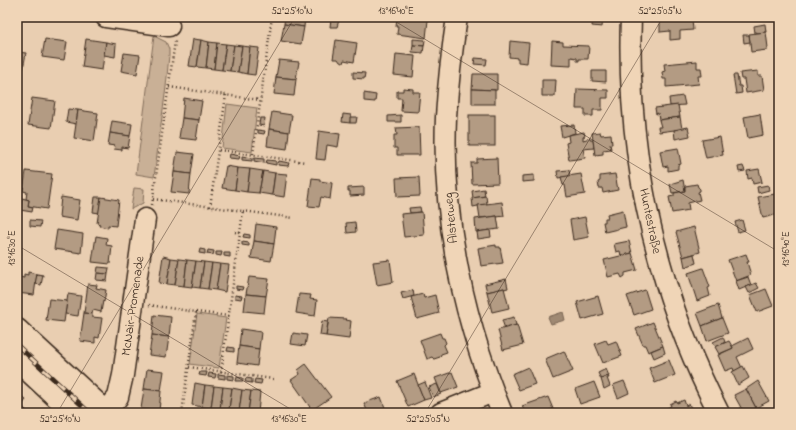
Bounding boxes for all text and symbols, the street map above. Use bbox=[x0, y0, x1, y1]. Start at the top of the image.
text: 52°25'10"N bbox=[271, 4, 313, 19]
text: 13°16'40"E bbox=[378, 4, 414, 19]
text: 52°25'05"N bbox=[638, 4, 682, 19]
street label: Huntestraße bbox=[634, 187, 666, 256]
street label: Alsterweg bbox=[439, 191, 464, 244]
text: 13°16'30"E bbox=[5, 230, 20, 266]
text: 13°16'40"E bbox=[779, 231, 794, 267]
street label: McNair-Promenade bbox=[117, 255, 149, 357]
text: 52°25'10"N bbox=[39, 412, 81, 427]
text: 13°16'30"E bbox=[271, 412, 307, 427]
text: 52°25'05"N bbox=[406, 412, 450, 427]

